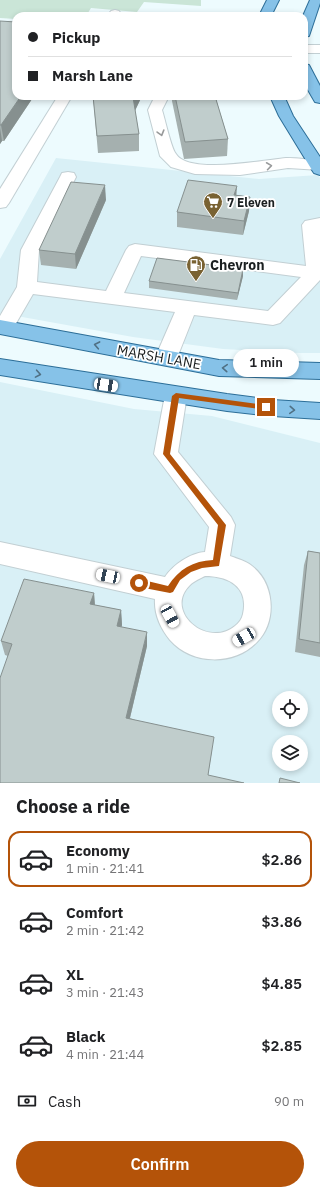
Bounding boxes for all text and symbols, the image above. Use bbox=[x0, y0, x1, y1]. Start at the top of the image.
text: Pickup bbox=[52, 28, 100, 47]
text: Marsh Lane bbox=[52, 66, 133, 85]
one-way arrow bbox=[156, 129, 165, 136]
one-way arrow bbox=[266, 161, 272, 170]
supermarket icon: 7 Eleven bbox=[202, 191, 224, 219]
place label: 7 Eleven bbox=[227, 195, 275, 210]
fuel station icon: Chevron bbox=[185, 254, 207, 282]
place label: Chevron bbox=[210, 256, 265, 274]
street label: MARSH LANE bbox=[116, 341, 202, 373]
one-way arrow bbox=[94, 342, 100, 350]
callout: 1 min bbox=[233, 349, 299, 377]
text: 1 min bbox=[249, 354, 283, 371]
one-way arrow bbox=[222, 363, 228, 372]
one-way arrow bbox=[35, 369, 42, 378]
car bbox=[93, 377, 119, 393]
route end bbox=[257, 398, 275, 416]
one-way arrow bbox=[289, 406, 295, 415]
car bbox=[95, 568, 121, 584]
route start bbox=[130, 574, 148, 592]
car bbox=[159, 603, 181, 629]
car bbox=[231, 626, 257, 648]
map controls bbox=[272, 691, 308, 771]
button: locate bbox=[272, 691, 308, 727]
button: layers bbox=[272, 735, 308, 771]
text: Choose a ride bbox=[16, 795, 130, 818]
icon: car bbox=[18, 841, 54, 877]
text: Economy bbox=[66, 841, 130, 860]
text: $2.86 bbox=[262, 850, 302, 869]
text: 1 min · 21:41 bbox=[66, 860, 144, 877]
icon: car bbox=[18, 903, 54, 939]
text: Comfort bbox=[66, 903, 123, 922]
text: $3.86 bbox=[262, 912, 302, 931]
text: 2 min · 21:42 bbox=[66, 922, 144, 939]
icon: car bbox=[18, 965, 54, 1001]
text: XL bbox=[66, 965, 84, 984]
text: $4.85 bbox=[262, 974, 302, 993]
text: 3 min · 21:43 bbox=[66, 984, 144, 1001]
icon: car bbox=[18, 1027, 54, 1063]
text: Black bbox=[66, 1027, 106, 1046]
text: $2.85 bbox=[262, 1036, 302, 1055]
text: 4 min · 21:44 bbox=[66, 1046, 144, 1063]
icon: cash bbox=[16, 1090, 38, 1112]
text: Cash bbox=[48, 1092, 81, 1111]
text: 90 m bbox=[274, 1093, 304, 1110]
button: Confirm bbox=[16, 1141, 304, 1187]

